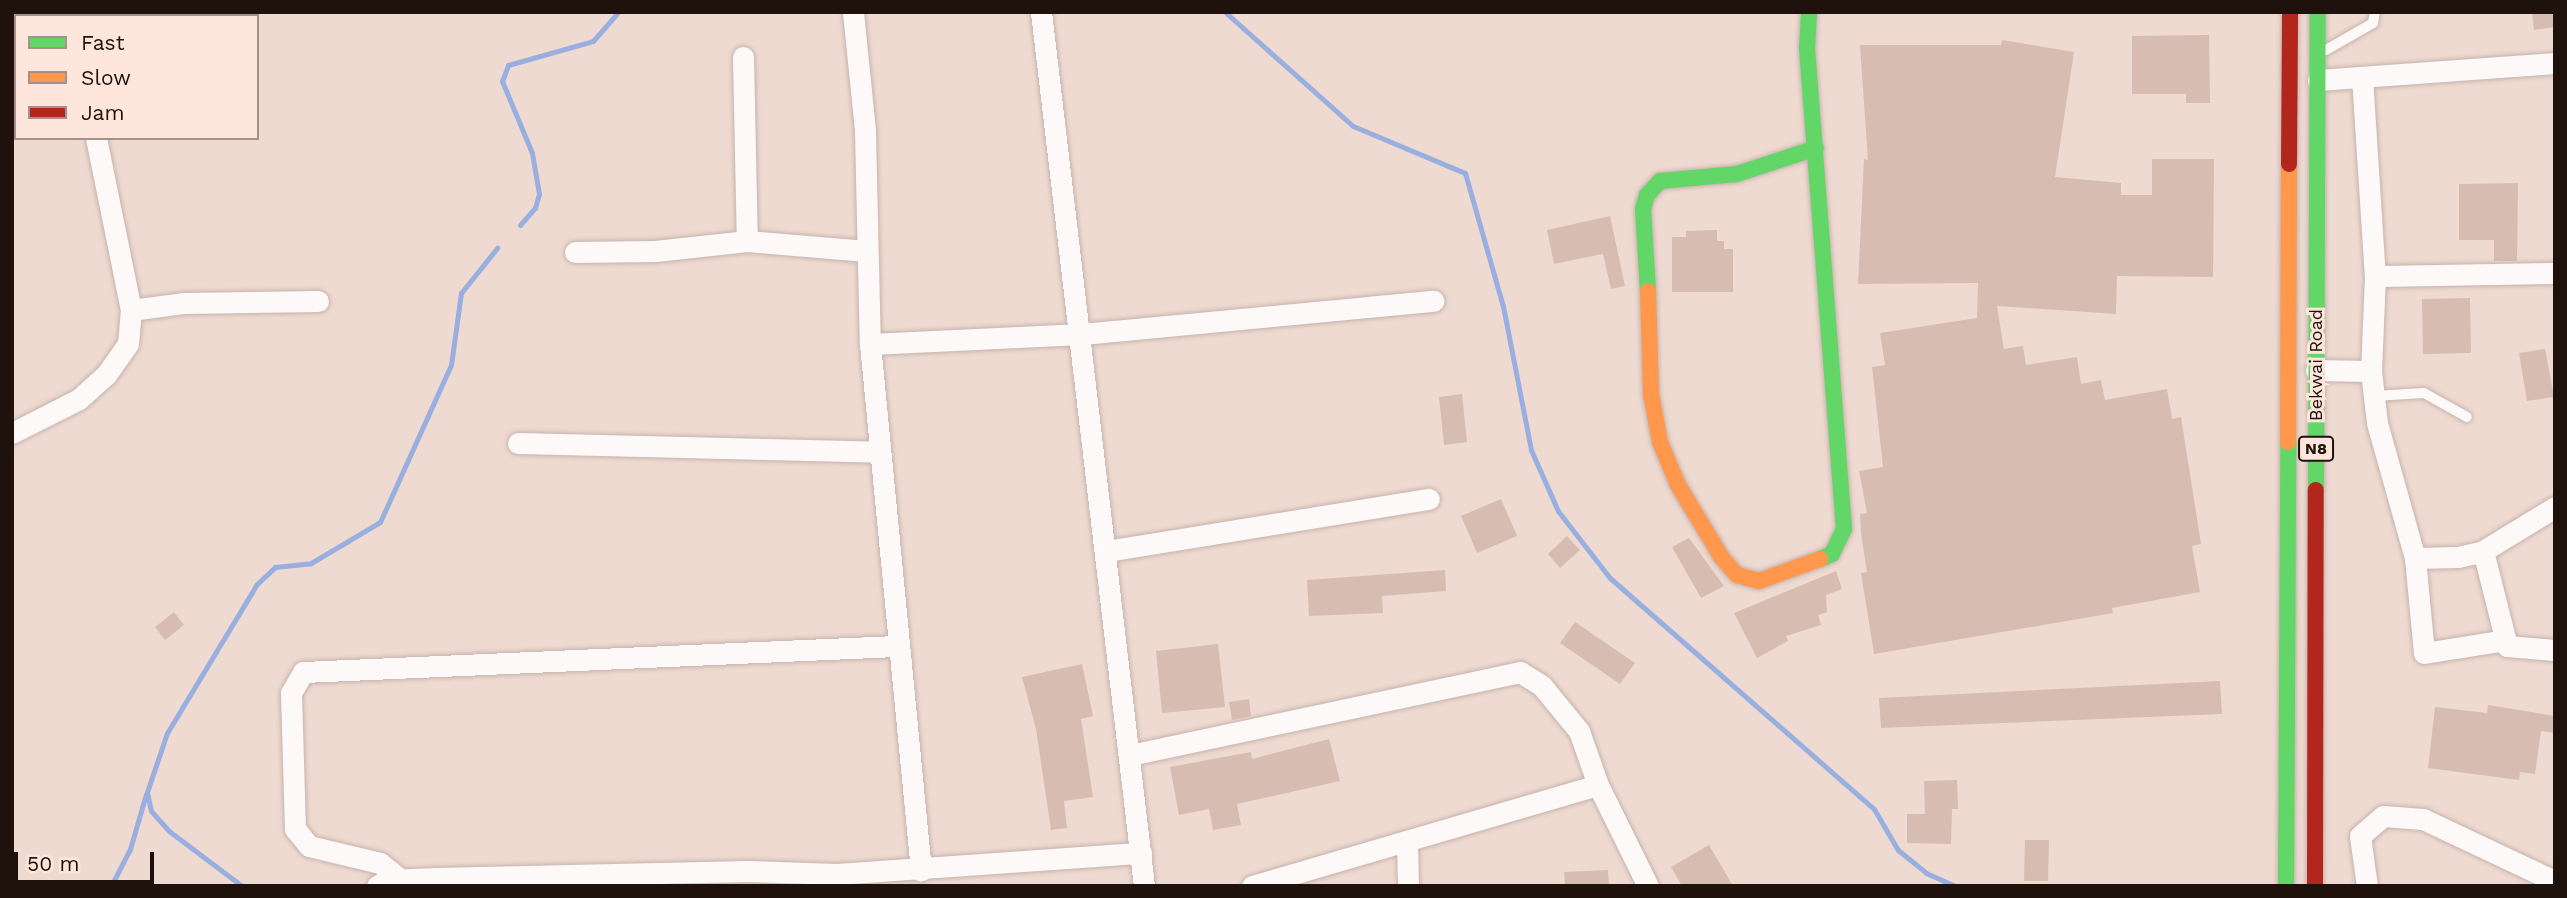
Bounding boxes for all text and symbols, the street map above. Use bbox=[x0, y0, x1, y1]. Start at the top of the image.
legend bbox=[14, 14, 259, 140]
text: Fast bbox=[81, 30, 125, 55]
text: Slow bbox=[81, 65, 131, 90]
text: Jam bbox=[81, 100, 124, 125]
street label: Bekwai Road bbox=[2305, 309, 2327, 421]
road number: N8 bbox=[2297, 436, 2335, 462]
scale bar bbox=[18, 838, 158, 882]
text: 50 m bbox=[27, 851, 79, 876]

